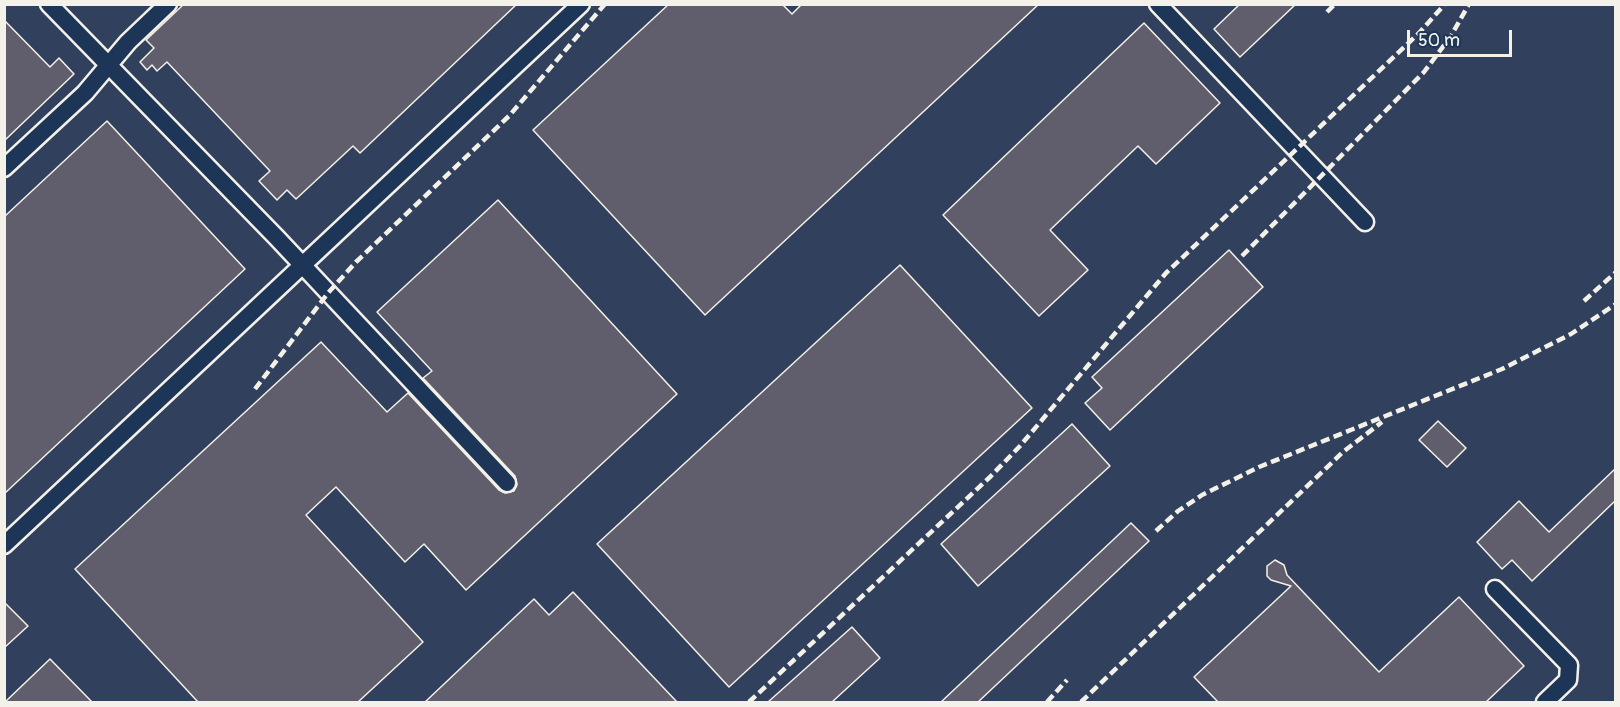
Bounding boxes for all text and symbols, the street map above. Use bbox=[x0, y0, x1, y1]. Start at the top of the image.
scale bar bbox=[1410, 18, 1515, 56]
text: 50 m bbox=[1418, 29, 1460, 52]

